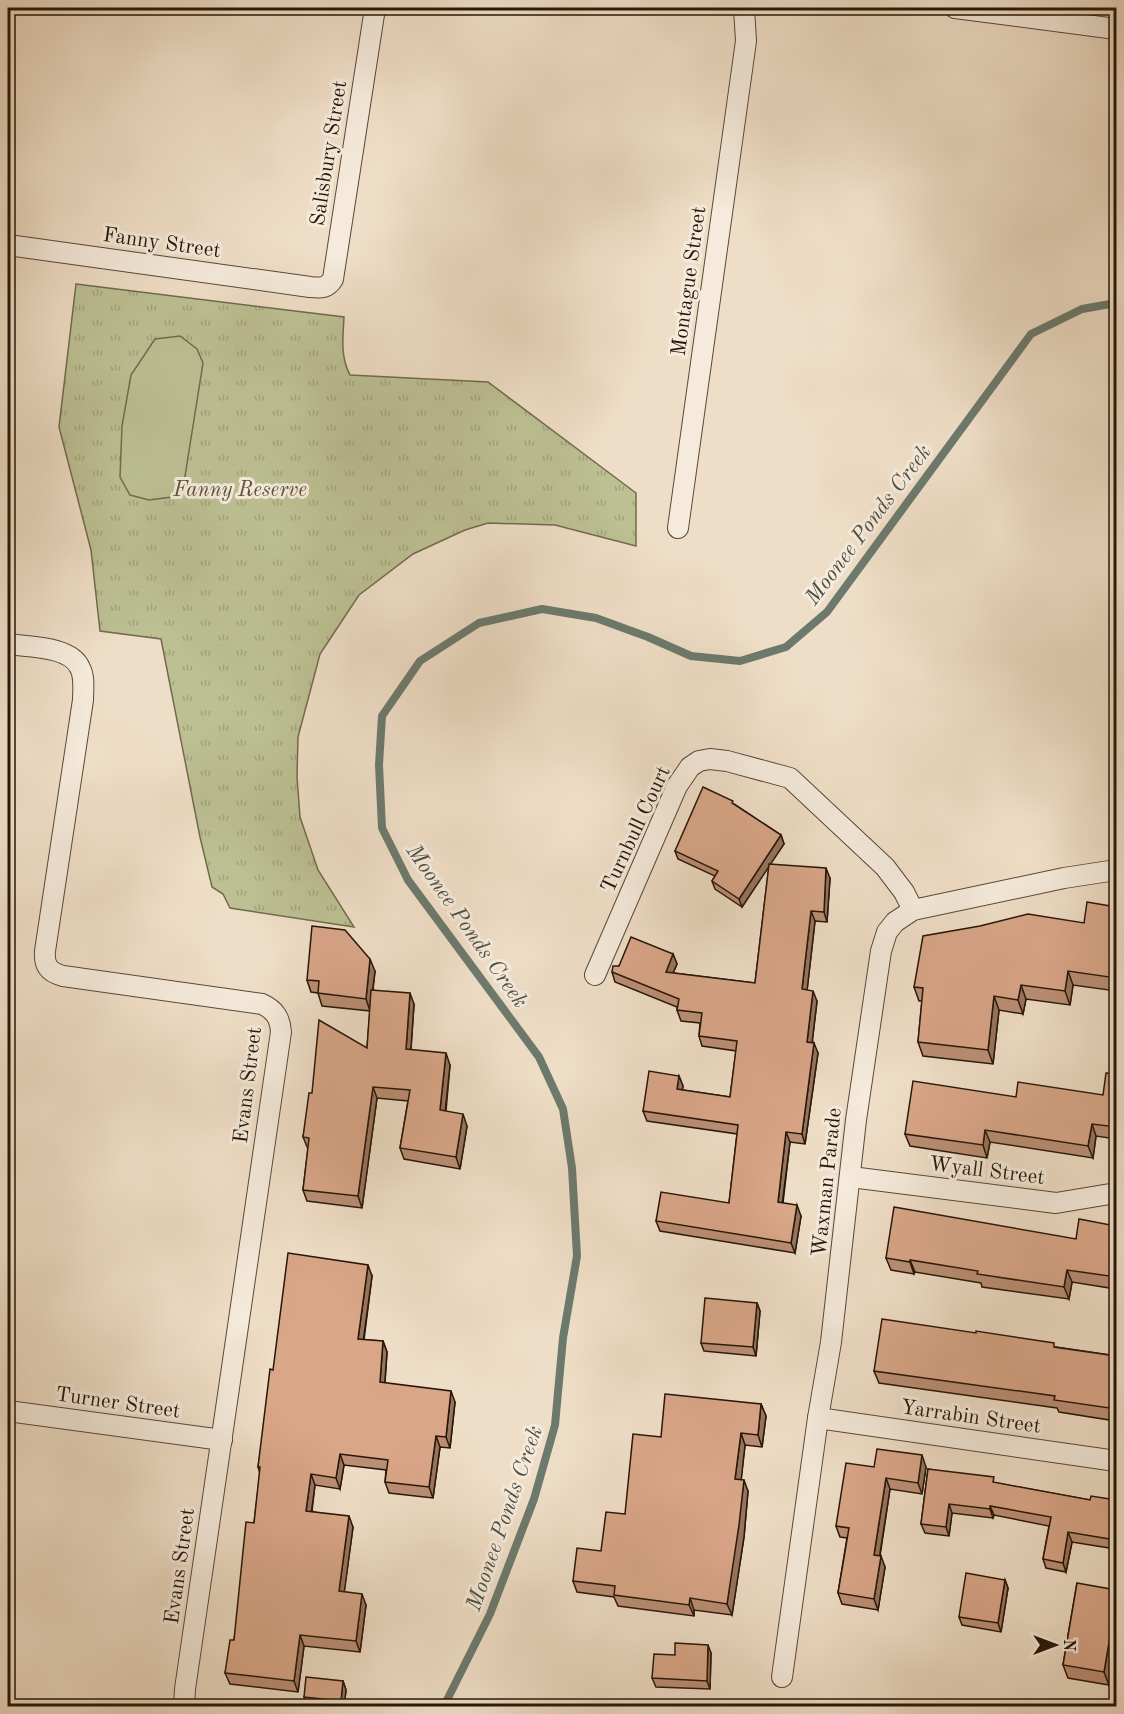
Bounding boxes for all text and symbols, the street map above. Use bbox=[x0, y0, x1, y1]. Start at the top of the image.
street label: Salisbury Street bbox=[308, 79, 351, 228]
street label: Montague Street bbox=[669, 205, 710, 357]
street label: Fanny Street bbox=[102, 225, 222, 262]
water label: Moonee Ponds Creek bbox=[801, 441, 936, 610]
park label: Fanny Reserve bbox=[172, 480, 307, 501]
street label: Turnbull Court bbox=[598, 763, 675, 896]
water label: Moonee Ponds Creek bbox=[401, 840, 531, 1012]
street label: Evans Street bbox=[231, 1026, 266, 1145]
street label: Waxman Parade bbox=[809, 1107, 846, 1258]
street label: Wyall Street bbox=[928, 1154, 1046, 1189]
street label: Turner Street bbox=[54, 1384, 182, 1423]
street label: Yarrabin Street bbox=[899, 1397, 1042, 1438]
water label: Moonee Ponds Creek bbox=[463, 1423, 547, 1615]
street label: Evans Street bbox=[162, 1507, 199, 1626]
north arrow bbox=[1025, 1615, 1085, 1675]
text: N bbox=[1060, 1639, 1076, 1652]

